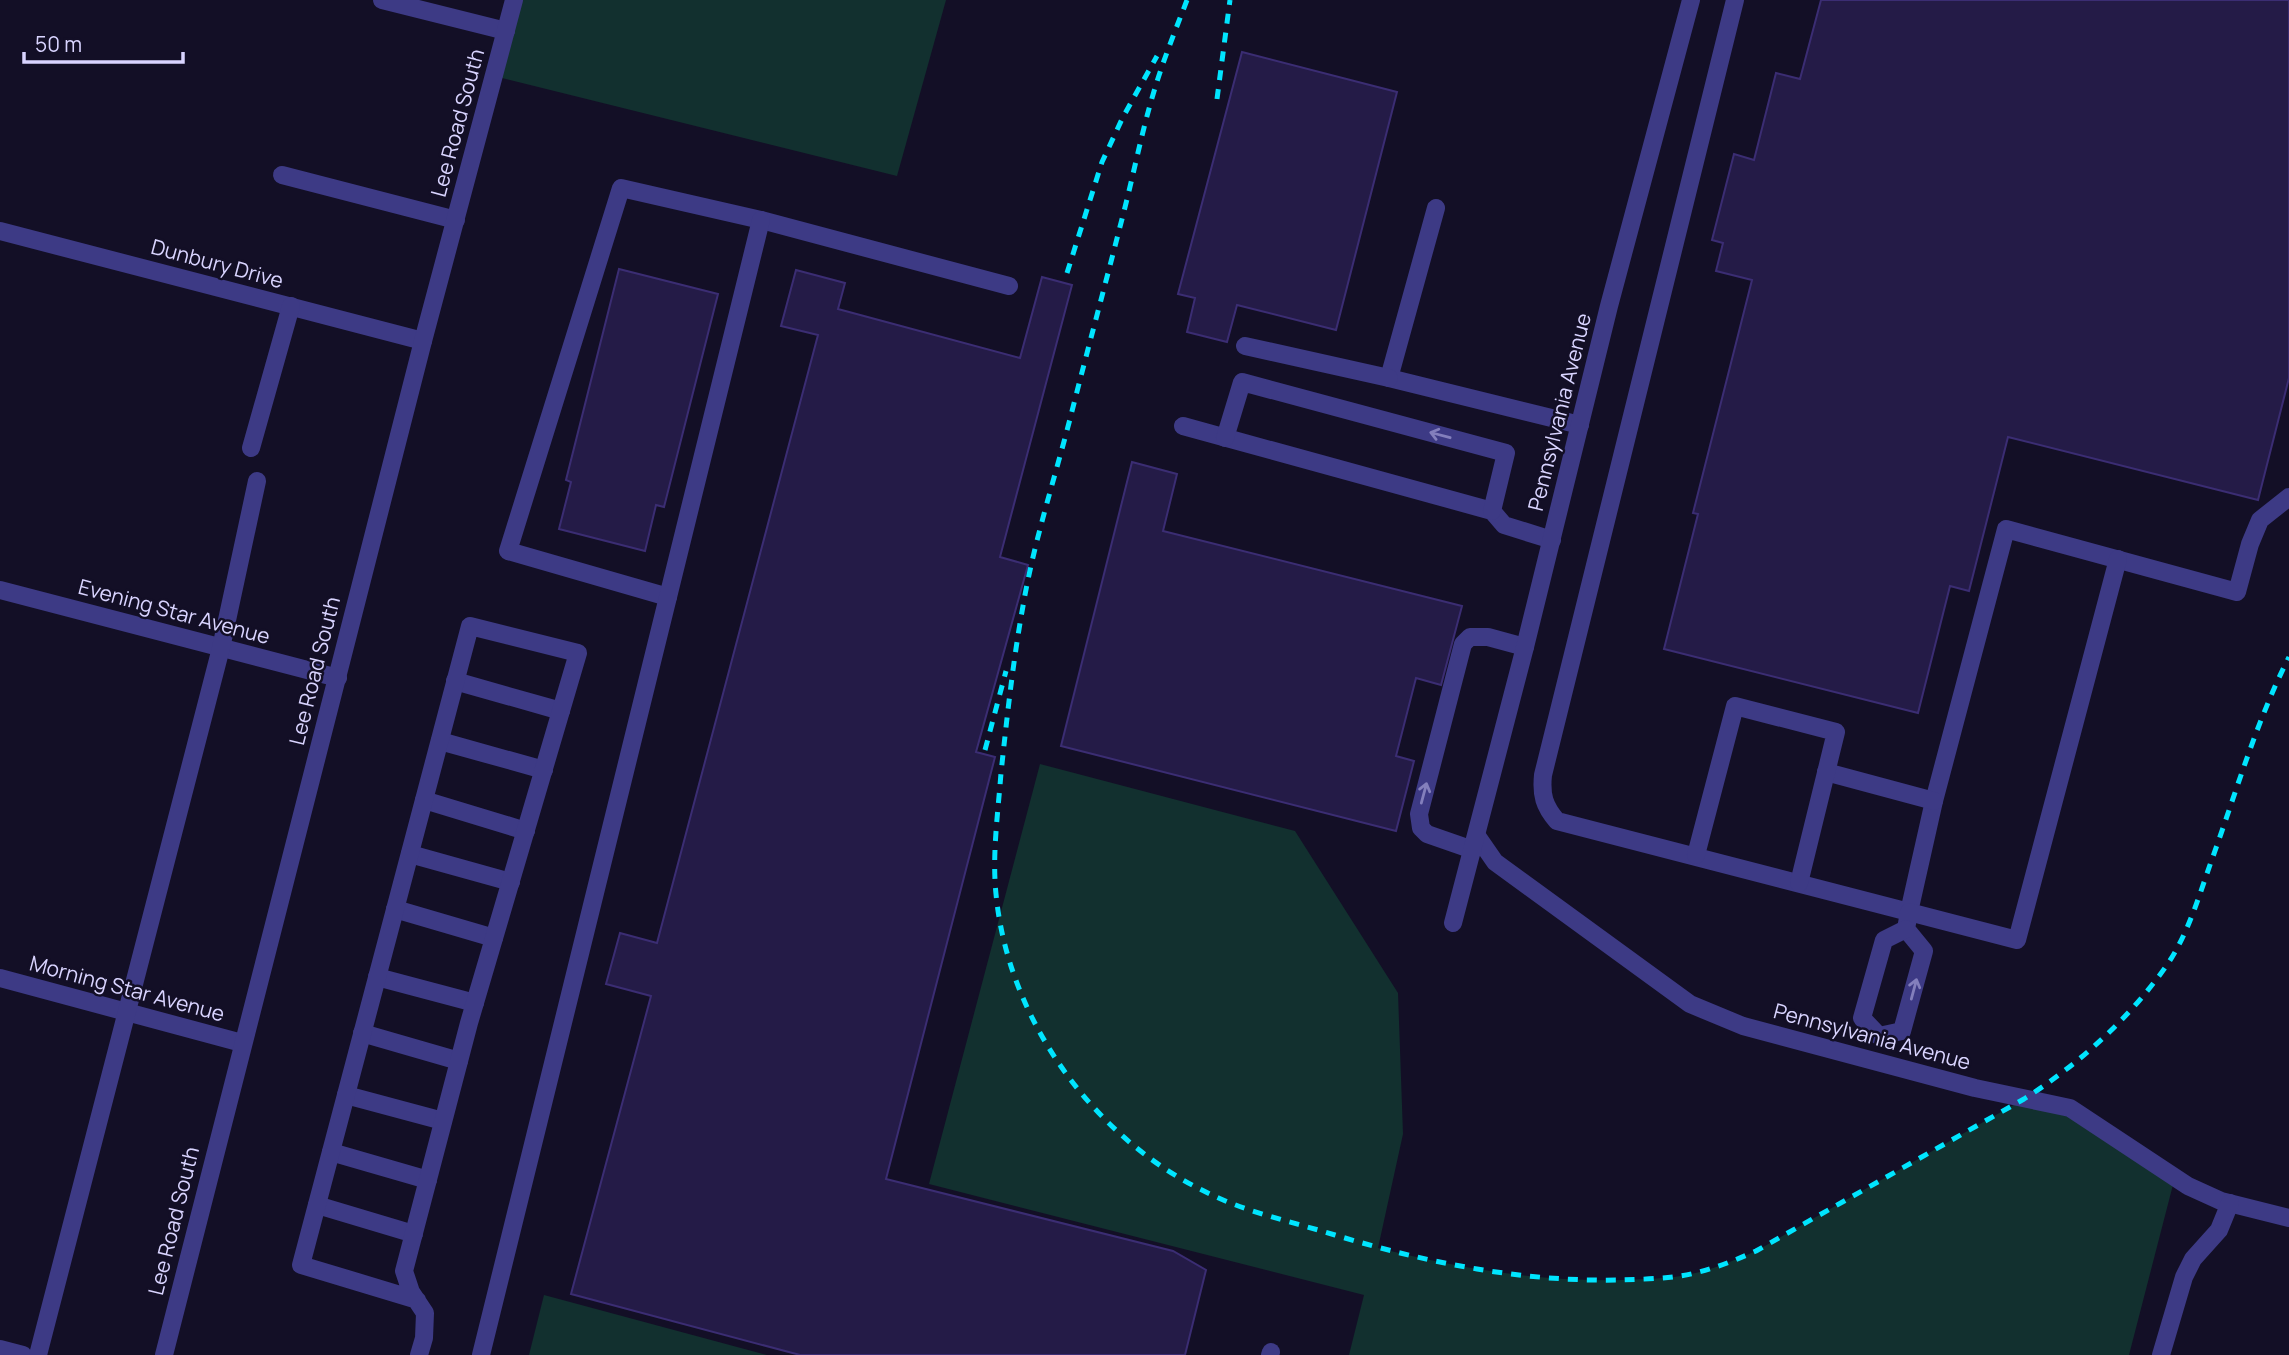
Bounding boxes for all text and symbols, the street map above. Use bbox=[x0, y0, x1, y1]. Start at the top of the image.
scale bar bbox=[24, 21, 184, 65]
text: 50 m bbox=[35, 30, 82, 58]
street label: Lee Road South bbox=[424, 46, 490, 200]
street label: Dunbury Drive bbox=[148, 232, 286, 294]
street label: Pennsylvania Avenue bbox=[1521, 310, 1597, 514]
one-way arrow bbox=[1430, 428, 1452, 441]
street label: Evening Star Avenue bbox=[75, 572, 273, 650]
street label: Lee Road South bbox=[282, 594, 346, 748]
one-way arrow bbox=[1418, 783, 1431, 805]
street label: Morning Star Avenue bbox=[27, 949, 228, 1028]
one-way arrow bbox=[1908, 978, 1921, 1000]
street label: Pennsylvania Avenue bbox=[1771, 996, 1974, 1076]
street label: Lee Road South bbox=[141, 1144, 205, 1298]

